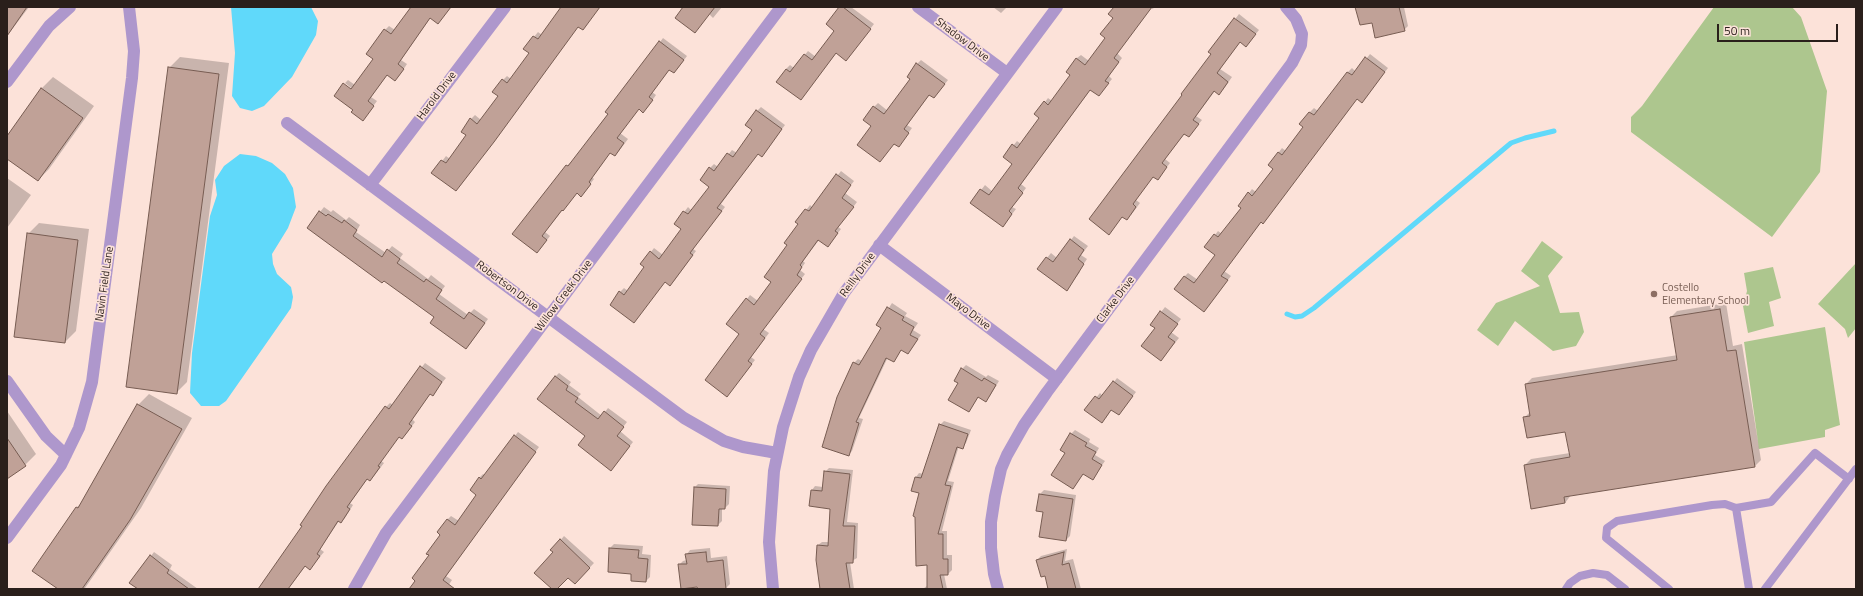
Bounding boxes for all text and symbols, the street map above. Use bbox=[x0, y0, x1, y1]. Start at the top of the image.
street label: Shadow Drive bbox=[933, 16, 991, 64]
scale bar bbox=[1719, 16, 1840, 42]
text: 50 m bbox=[1724, 21, 1750, 40]
street label: Harold Drive bbox=[414, 69, 460, 123]
street label: Navin Field Lane bbox=[93, 246, 117, 322]
street label: Reilly Drive bbox=[838, 250, 878, 300]
street label: Robertson Drive bbox=[473, 258, 541, 314]
street label: Willow Creek Drive bbox=[533, 258, 595, 334]
street label: Clarke Drive bbox=[1094, 274, 1138, 326]
place label: Costello Elementary School bbox=[1662, 281, 1749, 307]
marker: Costello Elementary School bbox=[1649, 289, 1659, 299]
street label: Mayo Drive bbox=[943, 291, 993, 333]

